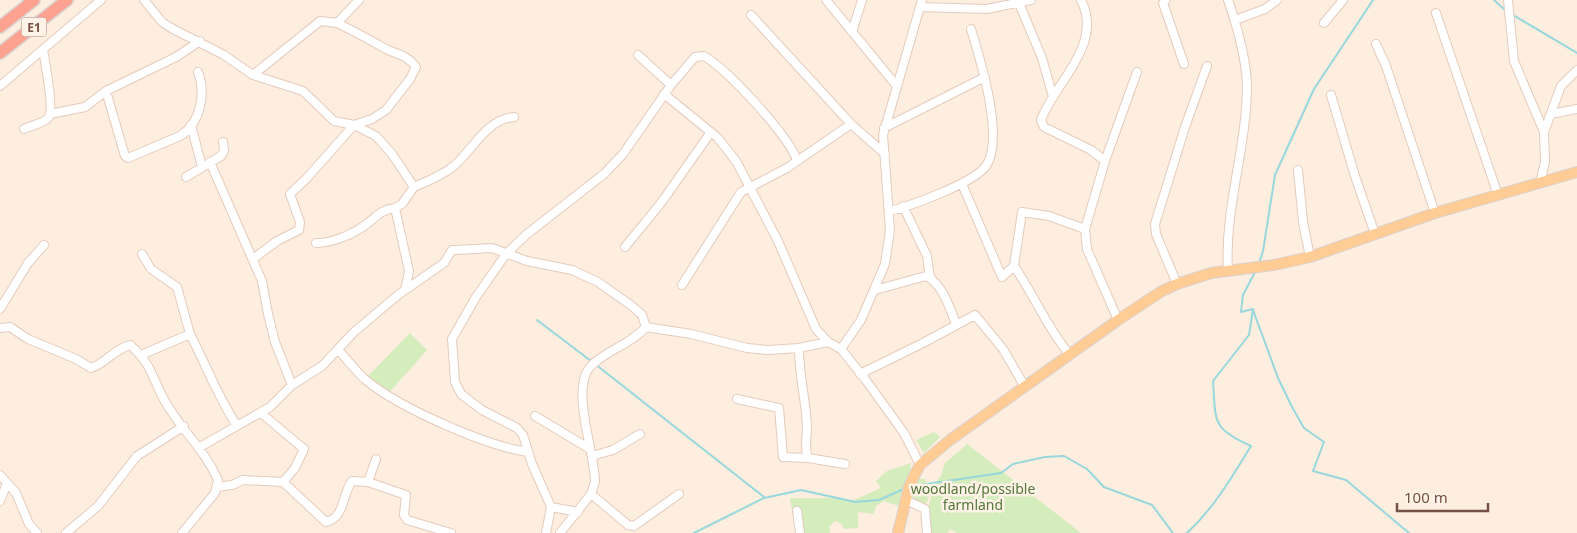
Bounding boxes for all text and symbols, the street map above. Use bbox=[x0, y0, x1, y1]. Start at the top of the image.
road number: E1 bbox=[22, 18, 46, 36]
park label: woodland/possible farmland bbox=[911, 479, 1035, 514]
scale bar bbox=[1397, 480, 1488, 512]
text: 100 m bbox=[1404, 487, 1448, 507]

